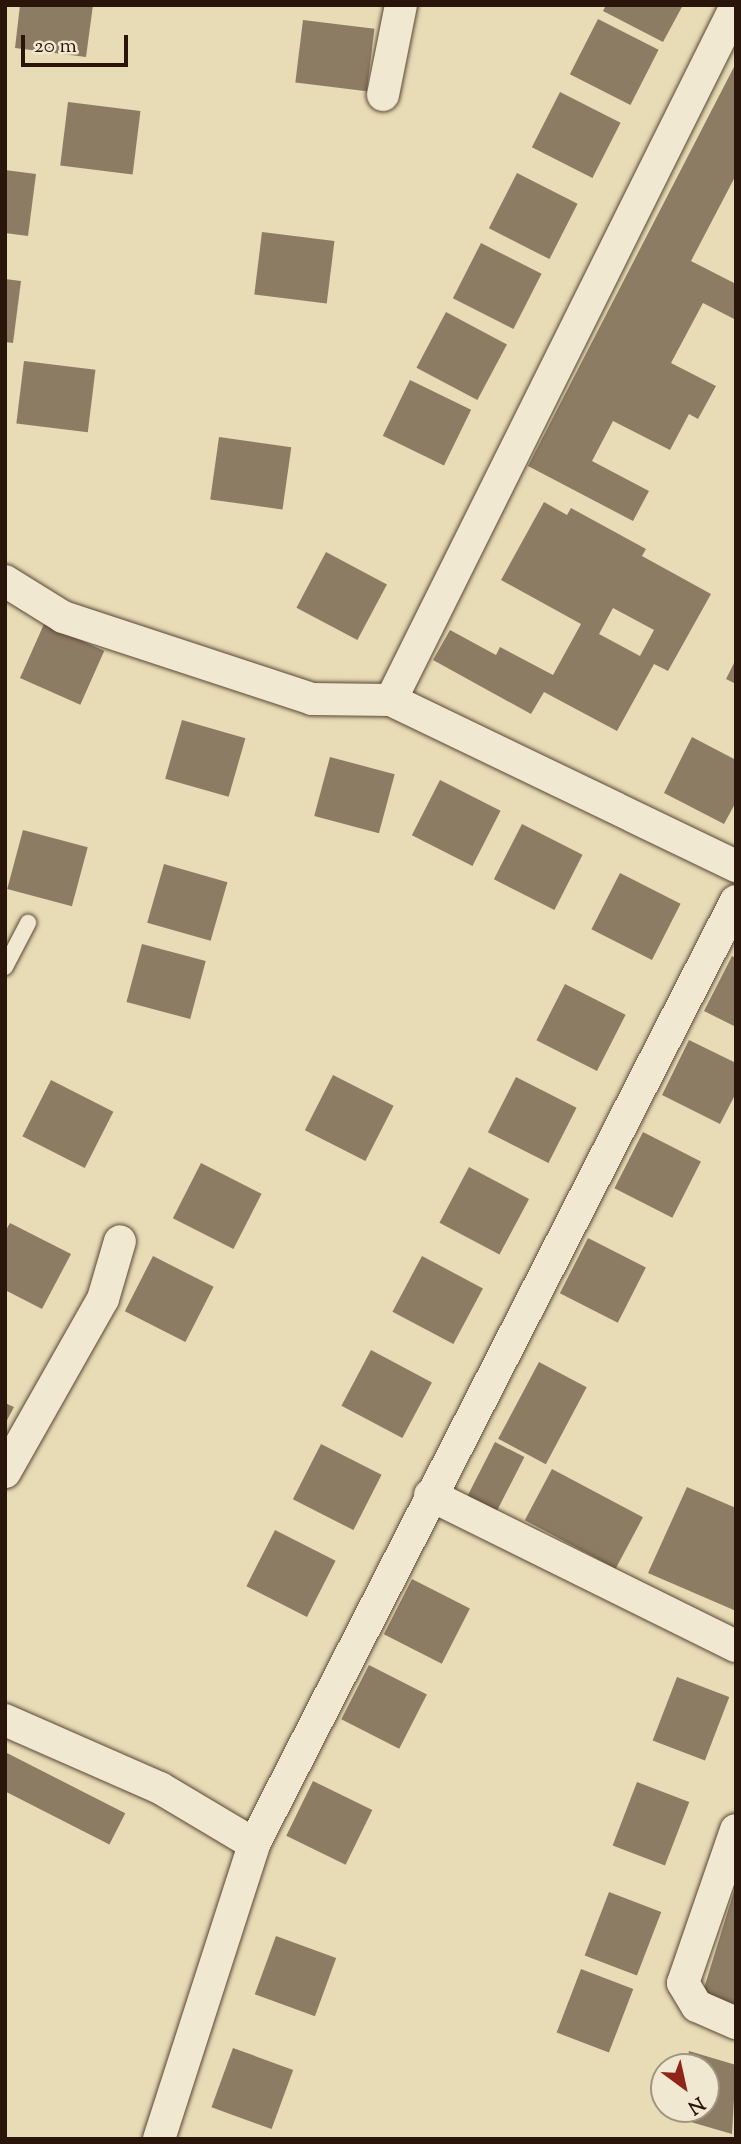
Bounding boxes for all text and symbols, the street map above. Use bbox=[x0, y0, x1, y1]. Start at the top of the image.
scale bar bbox=[24, 21, 131, 65]
text: 20 m bbox=[34, 32, 77, 62]
north arrow bbox=[650, 2053, 720, 2123]
text: N bbox=[682, 2089, 709, 2120]

